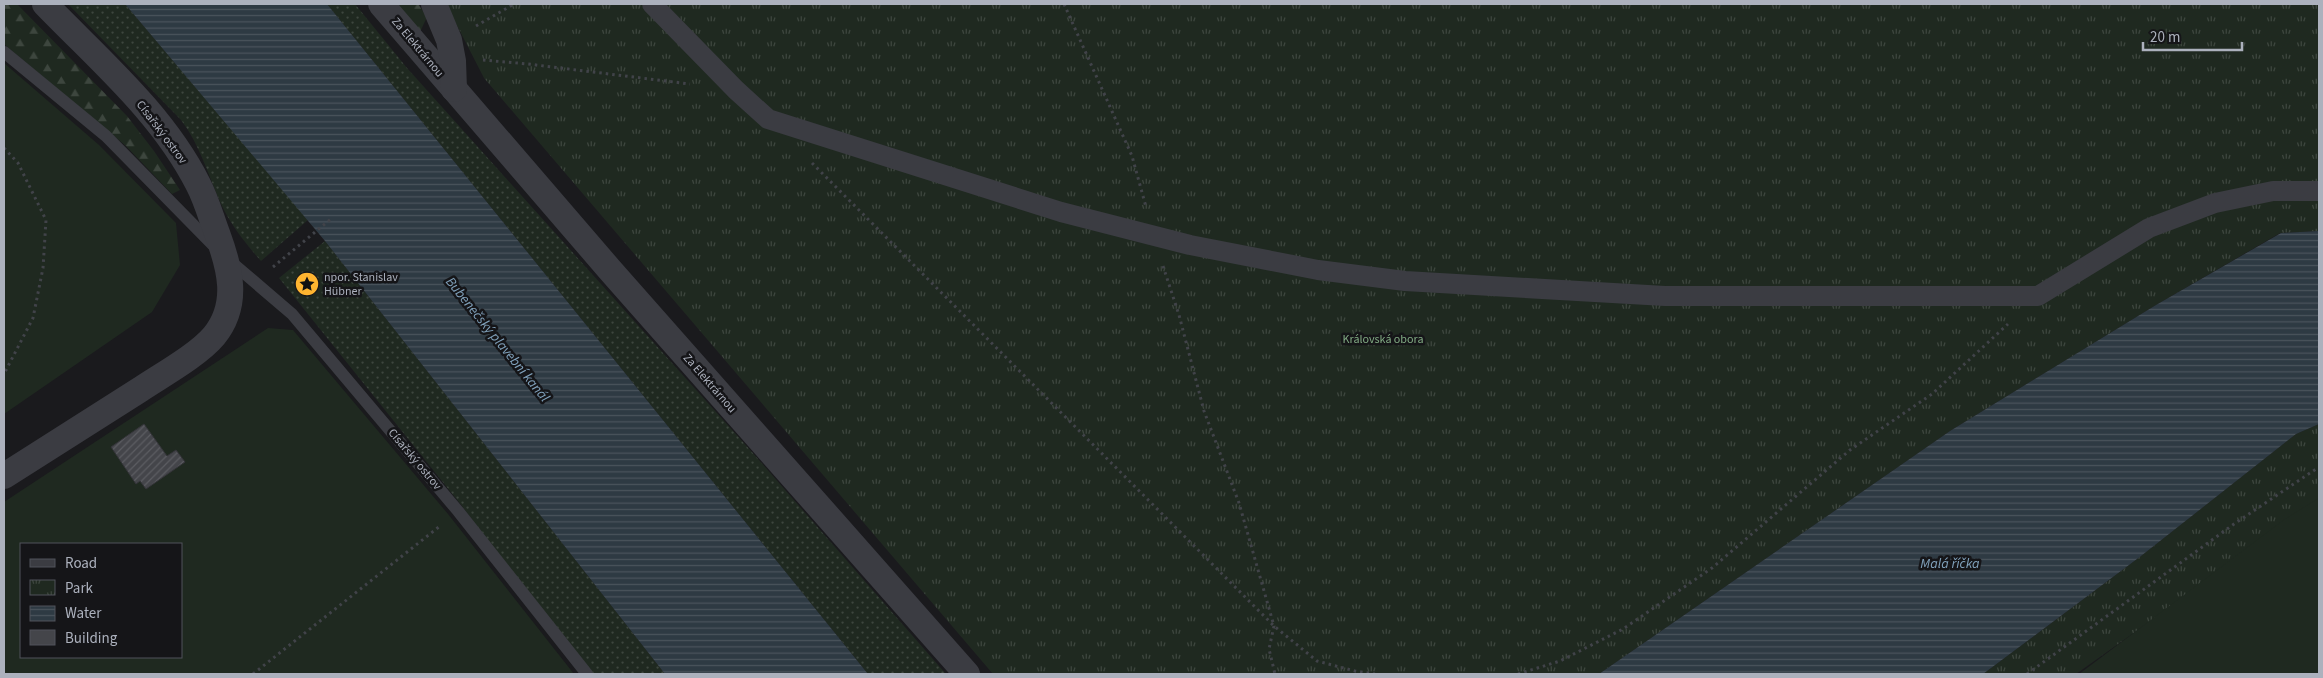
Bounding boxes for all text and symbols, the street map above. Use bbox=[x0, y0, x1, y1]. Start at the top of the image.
street label: Za Elektrárnou bbox=[387, 14, 448, 81]
scale bar bbox=[2143, 20, 2242, 52]
text: 20 m bbox=[2150, 27, 2180, 48]
street label: Císařský ostrov bbox=[132, 97, 191, 168]
place label: npor. Stanislav Hübner bbox=[324, 269, 398, 300]
place icon: npor. Stanislav Hübner bbox=[294, 271, 320, 297]
water label: Bubenečský plavební kanál bbox=[440, 273, 554, 407]
park label: Královská obora bbox=[1343, 331, 1423, 348]
street label: Za Elektrárnou bbox=[679, 350, 740, 417]
street label: Císařský ostrov bbox=[384, 425, 446, 494]
legend bbox=[20, 543, 182, 658]
text: Road bbox=[65, 553, 97, 574]
water label: Malá říčka bbox=[1920, 554, 1980, 574]
text: Park bbox=[65, 578, 94, 599]
text: Water bbox=[65, 603, 102, 624]
text: Building bbox=[65, 628, 118, 649]

